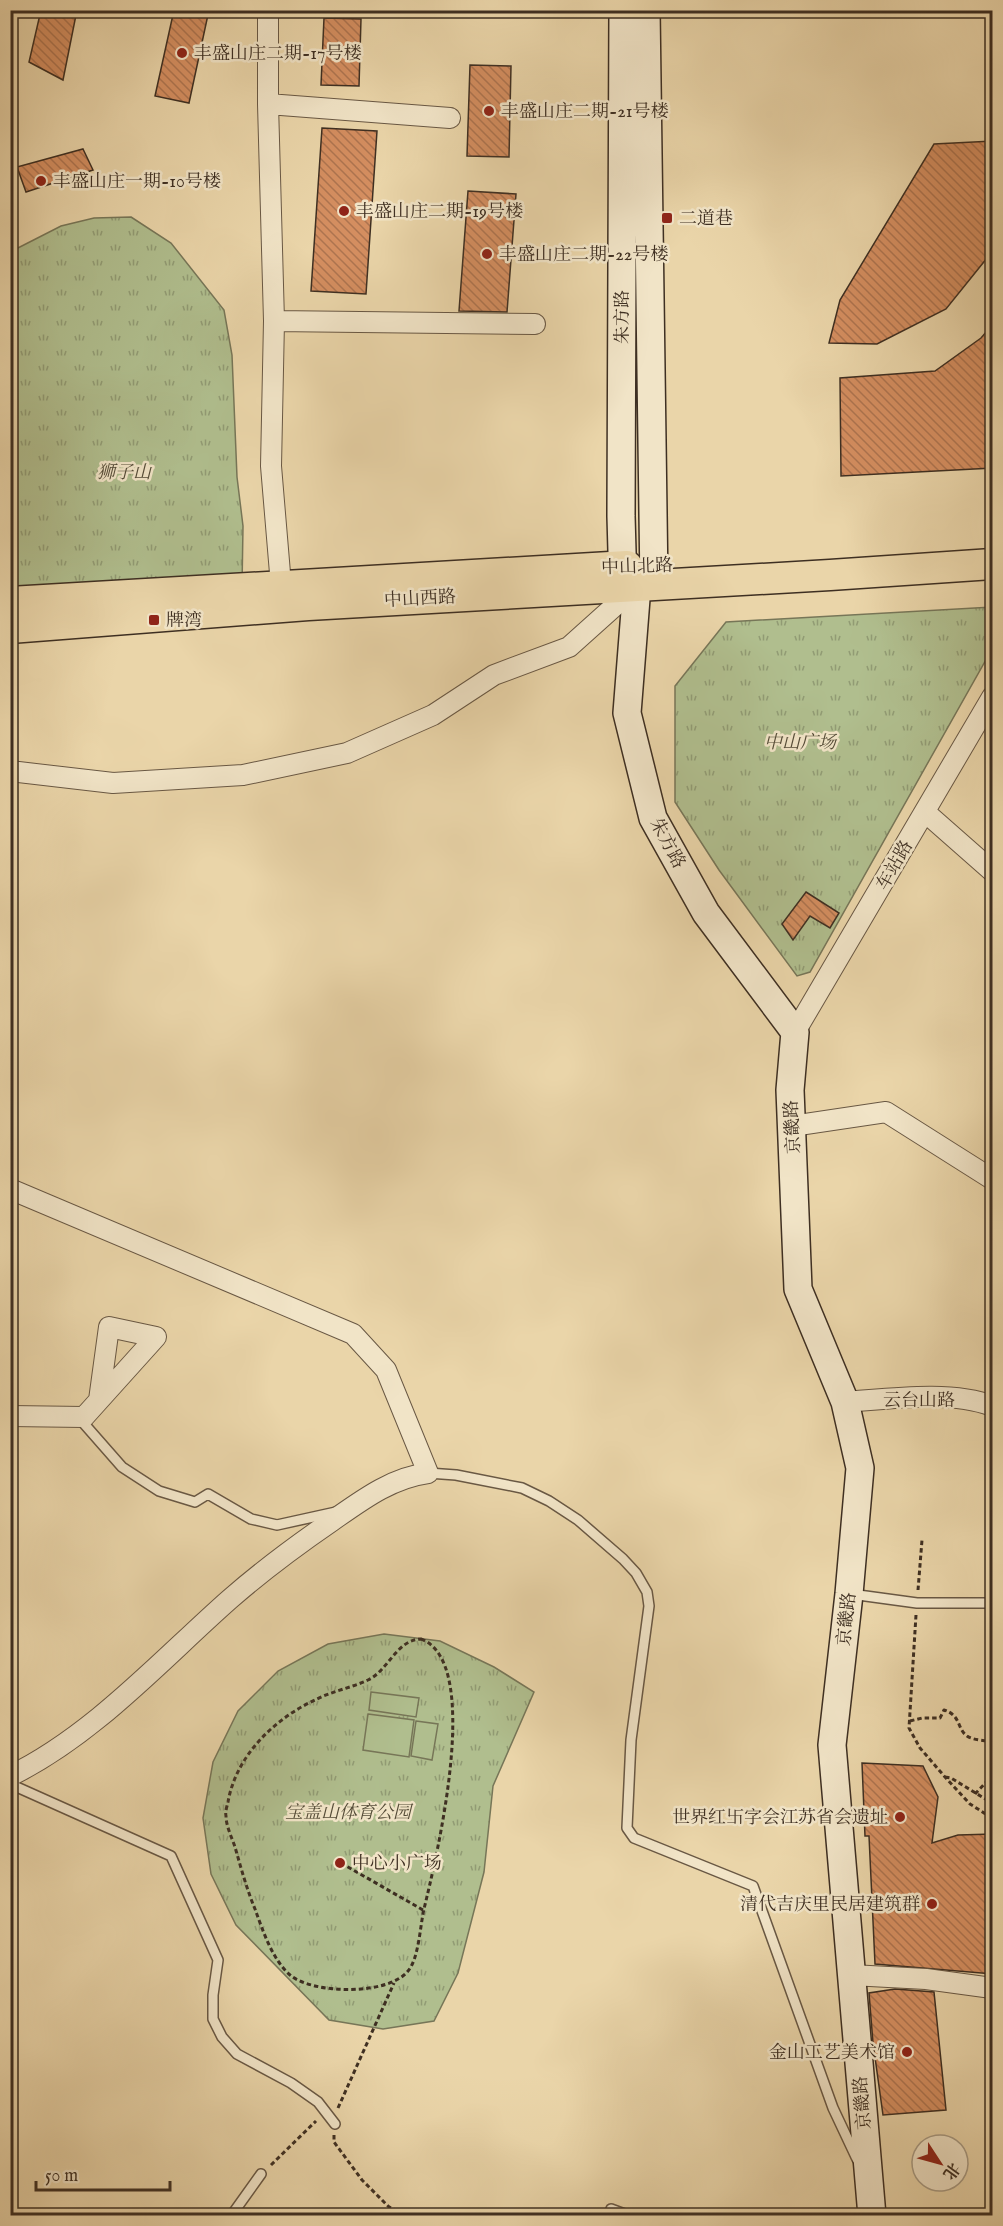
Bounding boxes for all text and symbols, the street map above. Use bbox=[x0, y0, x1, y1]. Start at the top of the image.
place label: 丰盛山庄二期-17号楼 bbox=[194, 43, 361, 66]
marker: 丰盛山庄二期-17号楼 bbox=[175, 46, 189, 60]
place label: 丰盛山庄二期-21号楼 bbox=[501, 101, 669, 124]
marker: 丰盛山庄二期-21号楼 bbox=[482, 104, 496, 118]
place label: 丰盛山庄一期-10号楼 bbox=[53, 171, 221, 194]
marker: 丰盛山庄一期-10号楼 bbox=[34, 174, 48, 188]
place label: 丰盛山庄二期-19号楼 bbox=[356, 201, 523, 224]
marker: 丰盛山庄二期-19号楼 bbox=[337, 204, 351, 218]
place label: 二道巷 bbox=[679, 208, 733, 231]
marker: 二道巷 bbox=[660, 211, 674, 225]
place label: 丰盛山庄二期-22号楼 bbox=[499, 244, 668, 267]
marker: 丰盛山庄二期-22号楼 bbox=[480, 247, 494, 261]
street label: 朱方路 bbox=[612, 290, 635, 344]
park label: 狮子山 bbox=[97, 462, 153, 485]
street label: 中山北路 bbox=[601, 555, 673, 580]
street label: 中山西路 bbox=[384, 586, 457, 613]
place label: 牌湾 bbox=[166, 610, 202, 633]
marker: 牌湾 bbox=[147, 613, 161, 627]
park label: 中山广场 bbox=[764, 732, 838, 755]
street label: 朱方路 bbox=[644, 814, 690, 873]
street label: 车站路 bbox=[872, 837, 919, 895]
street label: 京畿路 bbox=[781, 1099, 806, 1154]
street label: 云台山路 bbox=[883, 1390, 955, 1413]
street label: 京畿路 bbox=[833, 1591, 862, 1647]
park label: 宝盖山体育公园 bbox=[285, 1802, 414, 1825]
place label: 世界红卐字会江苏省会遗址 bbox=[672, 1807, 888, 1830]
marker: 世界红卐字会江苏省会遗址 bbox=[893, 1810, 907, 1824]
place label: 中心小广场 bbox=[352, 1853, 442, 1876]
marker: 中心小广场 bbox=[333, 1856, 347, 1870]
place label: 清代吉庆里民居建筑群 bbox=[740, 1894, 920, 1917]
marker: 清代吉庆里民居建筑群 bbox=[925, 1897, 939, 1911]
place label: 金山工艺美术馆 bbox=[769, 2042, 895, 2065]
marker: 金山工艺美术馆 bbox=[900, 2045, 914, 2059]
street label: 京畿路 bbox=[850, 2075, 877, 2131]
north arrow bbox=[910, 2133, 970, 2193]
scale bar bbox=[36, 2154, 170, 2192]
text: 北 bbox=[938, 2158, 963, 2183]
text: 50 m bbox=[45, 2165, 78, 2188]

